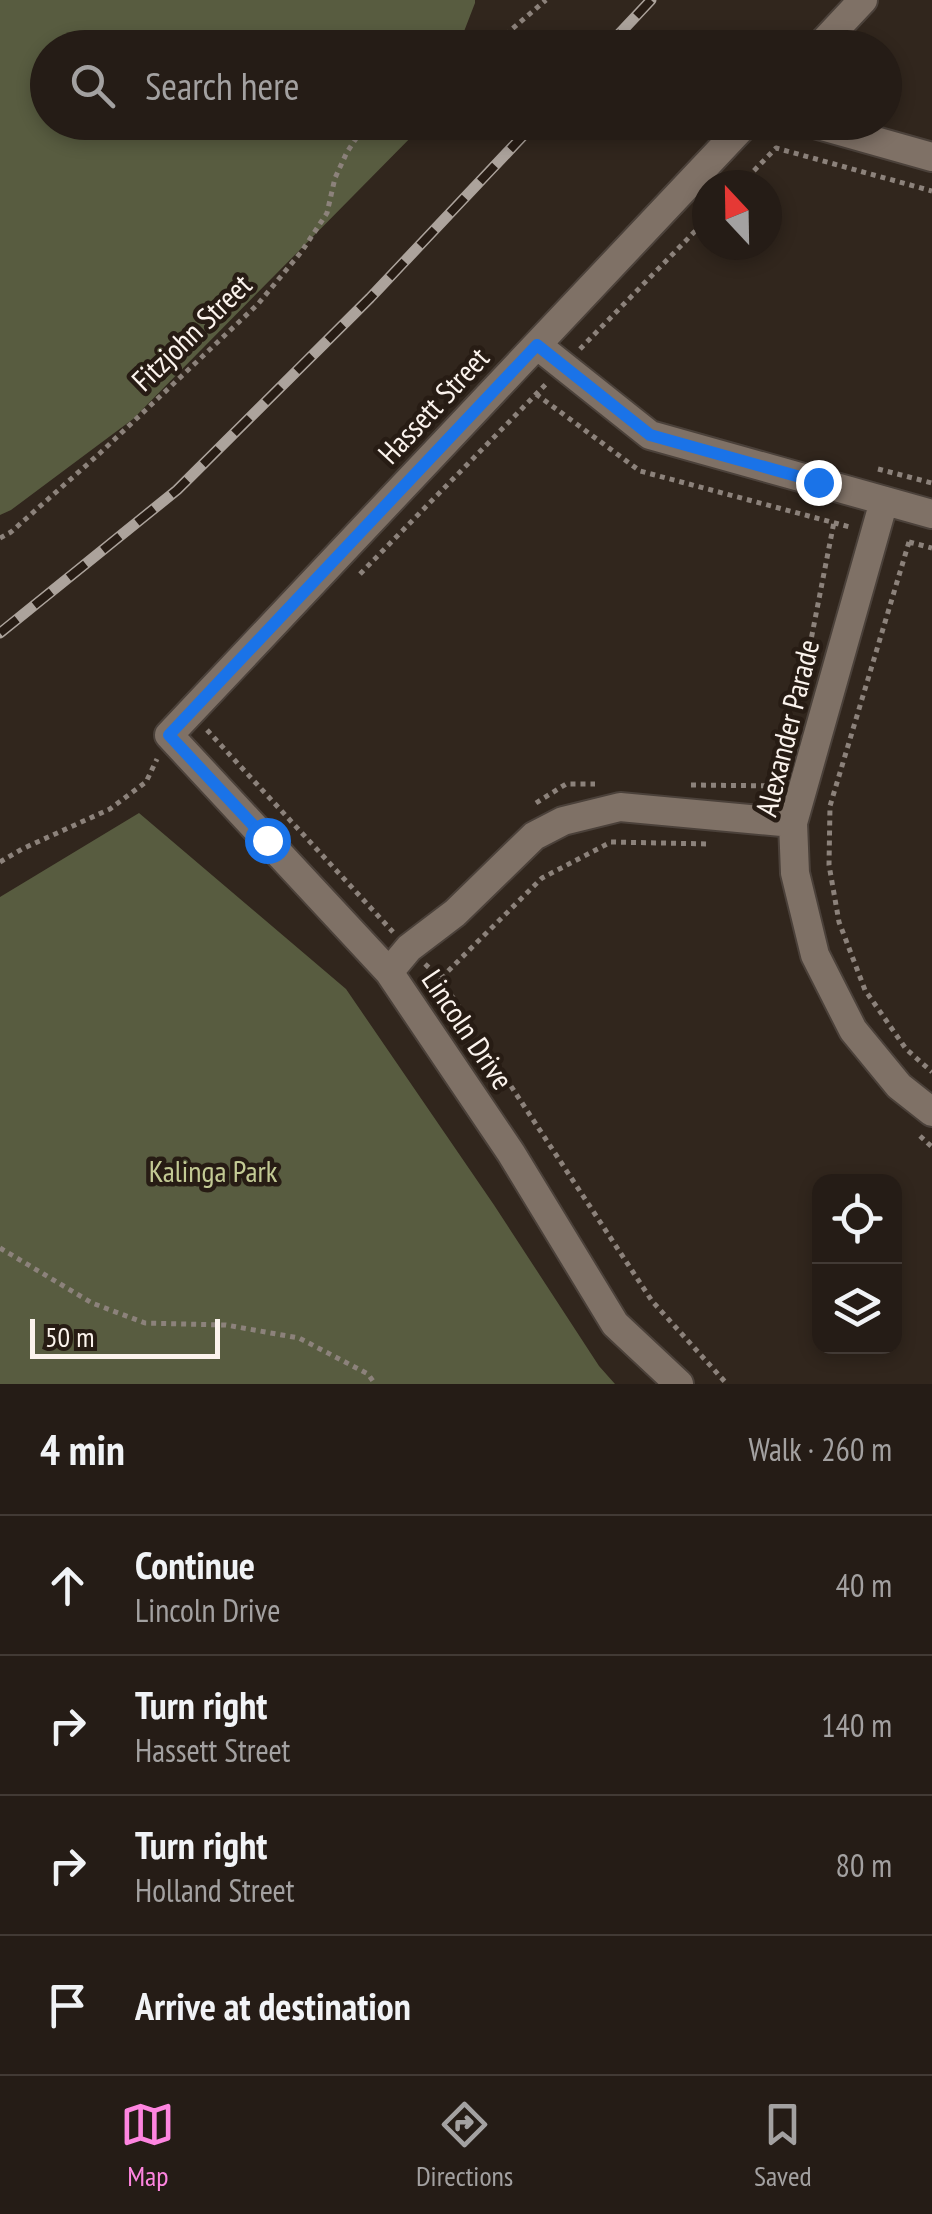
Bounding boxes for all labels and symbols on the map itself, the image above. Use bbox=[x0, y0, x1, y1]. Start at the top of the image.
north arrow bbox=[692, 170, 782, 260]
street label: Fitzjohn Street bbox=[123, 265, 260, 399]
street label: Hassett Street bbox=[369, 338, 497, 472]
route end bbox=[796, 460, 842, 506]
street label: Alexander Parade bbox=[746, 635, 827, 820]
route start bbox=[245, 818, 291, 864]
street label: Lincoln Drive bbox=[414, 962, 523, 1097]
park label: Kalinga Park bbox=[149, 1151, 278, 1190]
scale bar bbox=[30, 1314, 220, 1358]

